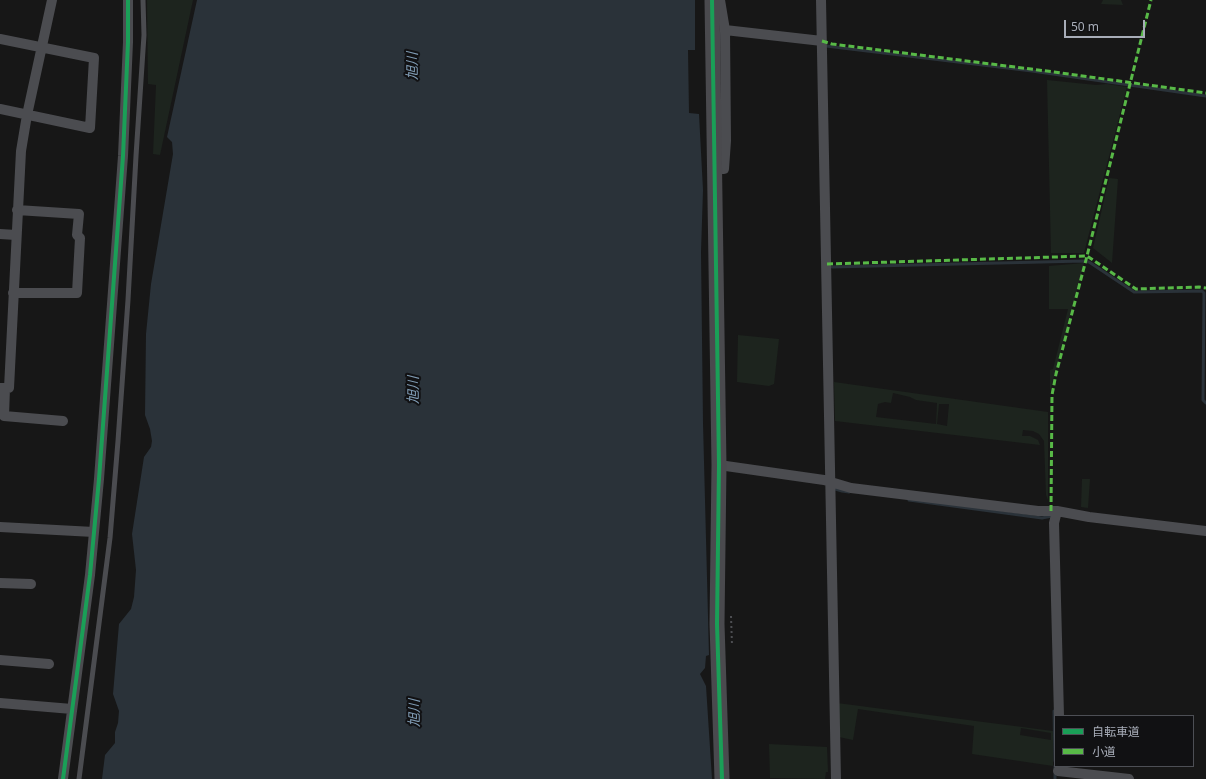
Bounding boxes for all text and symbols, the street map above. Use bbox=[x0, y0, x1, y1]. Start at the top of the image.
scale bar bbox=[1066, 12, 1147, 38]
text: 50 m bbox=[1071, 18, 1099, 35]
water label: 旭川 bbox=[405, 52, 421, 80]
water label: 旭川 bbox=[406, 376, 422, 404]
water label: 旭川 bbox=[407, 699, 423, 727]
legend bbox=[1054, 715, 1194, 767]
text: 自転車道 bbox=[1092, 723, 1140, 740]
text: 小道 bbox=[1092, 743, 1116, 760]

